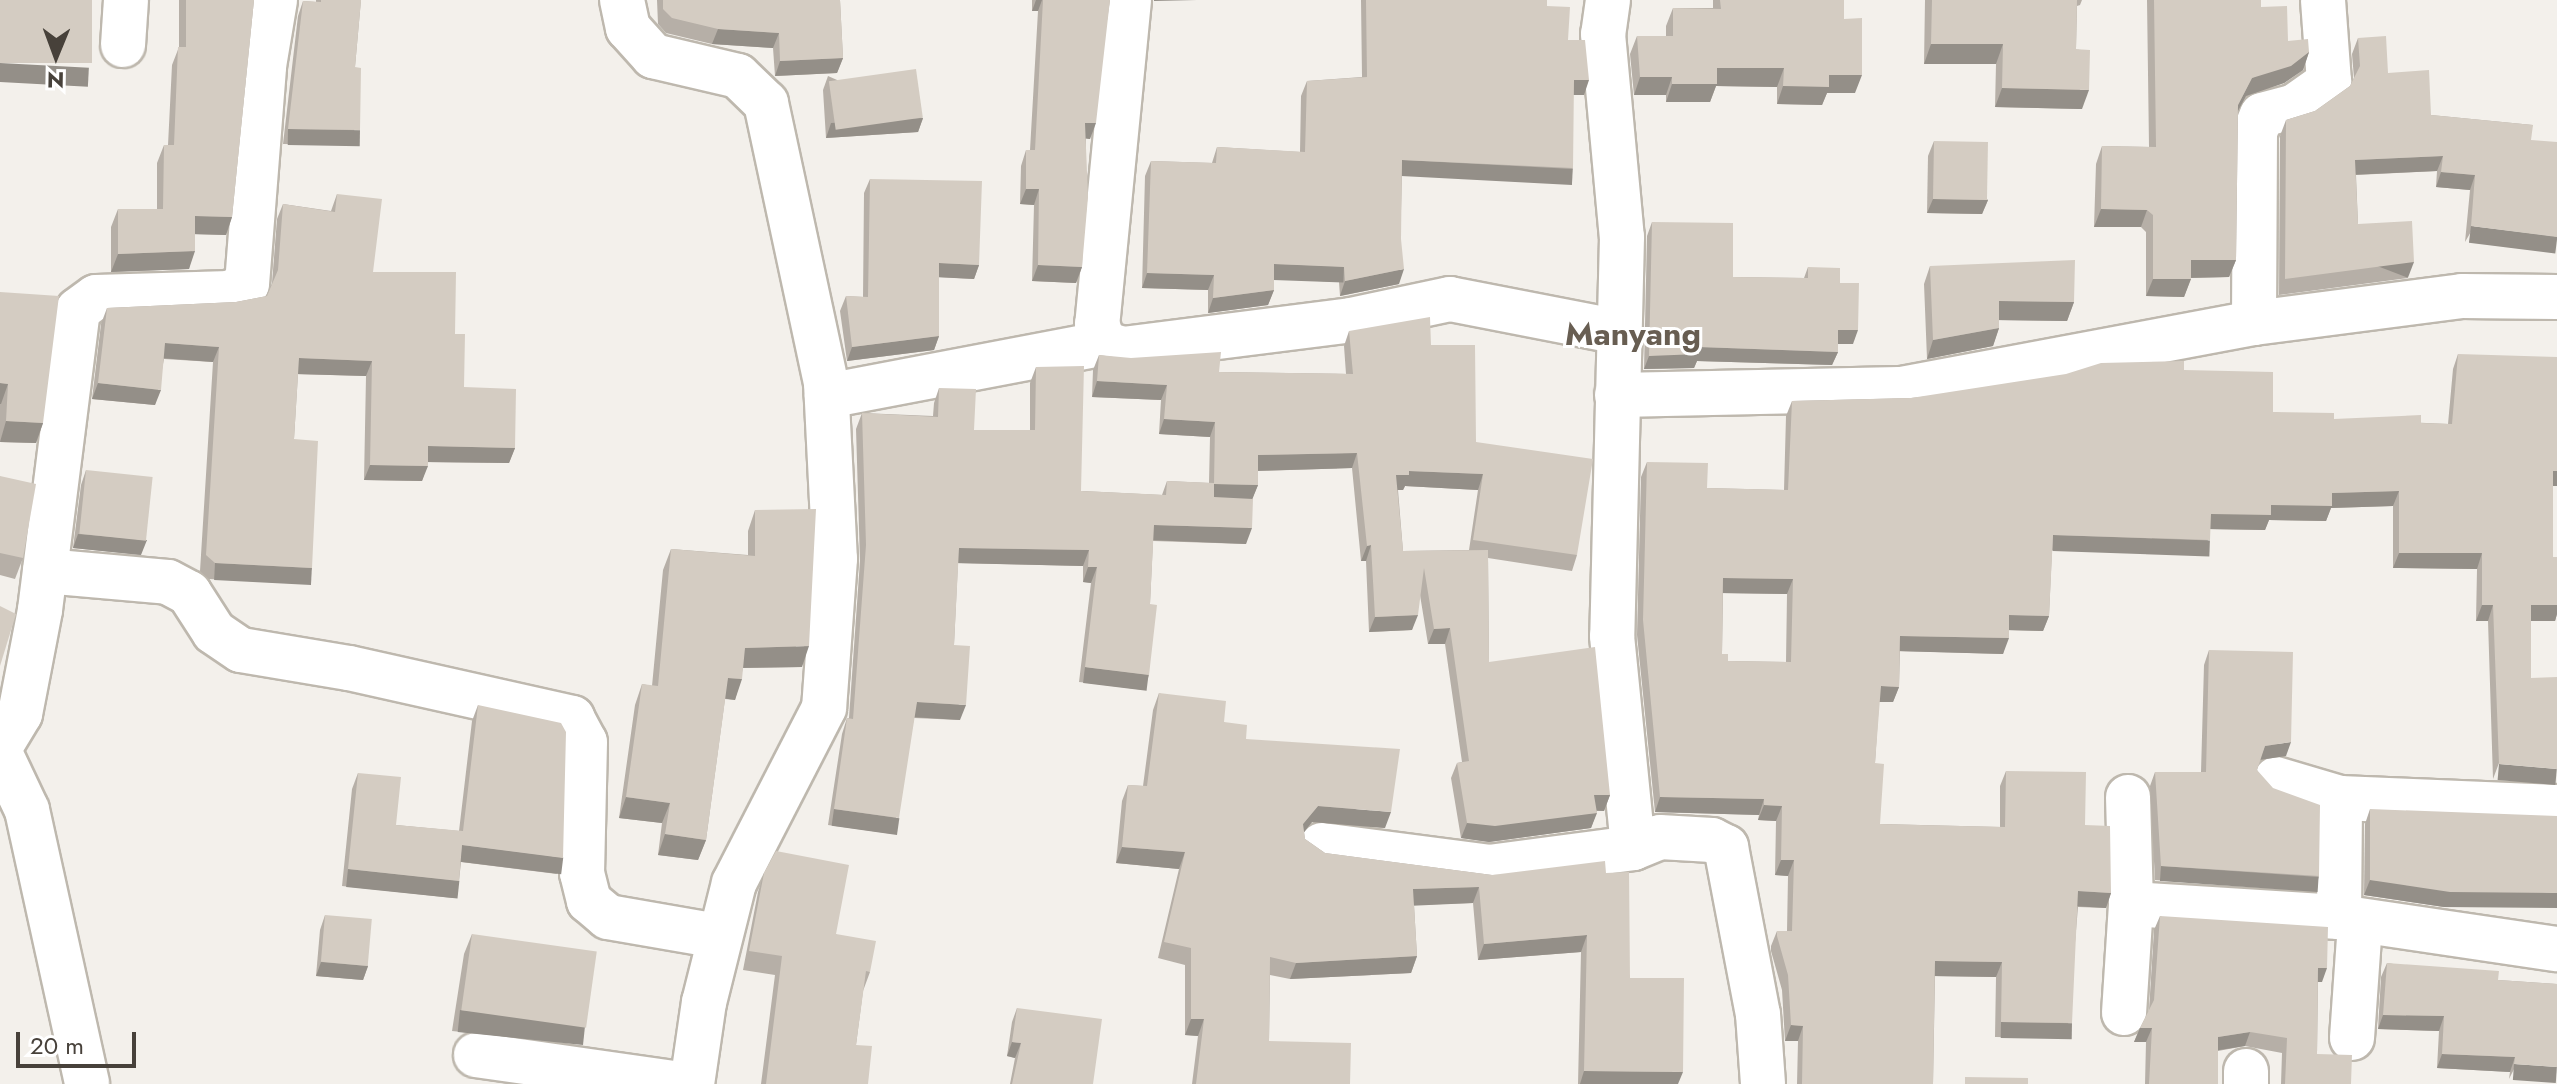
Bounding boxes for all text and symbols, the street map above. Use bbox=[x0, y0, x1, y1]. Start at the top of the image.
north arrow bbox=[16, 16, 96, 96]
text: N bbox=[47, 64, 65, 96]
district label: Manyang bbox=[1565, 315, 1701, 353]
scale bar bbox=[20, 1016, 140, 1066]
text: 20 m bbox=[30, 1028, 84, 1063]

